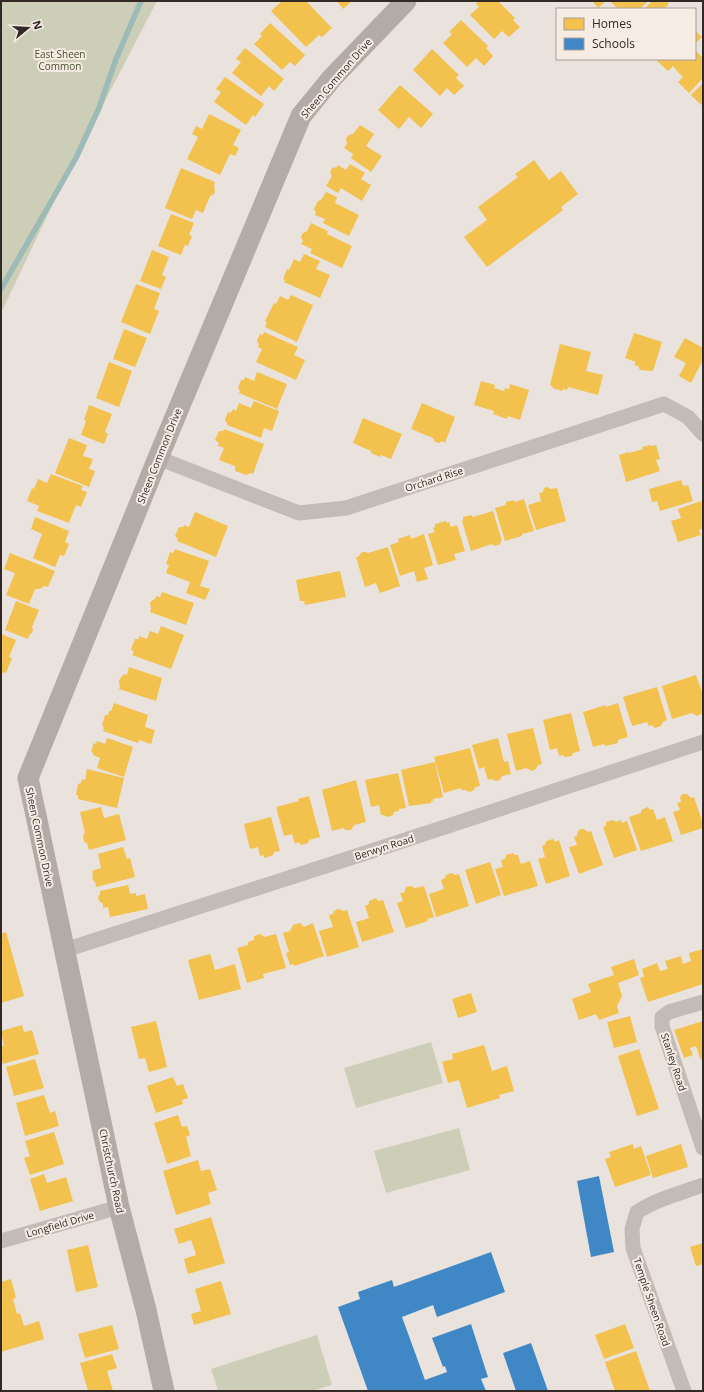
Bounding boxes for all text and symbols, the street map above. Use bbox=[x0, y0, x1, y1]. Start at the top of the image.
north arrow bbox=[8, 8, 48, 48]
legend bbox=[556, 8, 696, 60]
text: Homes bbox=[592, 15, 632, 32]
text: N bbox=[29, 18, 47, 31]
street label: Sheen Common Drive bbox=[297, 35, 375, 121]
text: Schools bbox=[592, 35, 635, 52]
park label: East Sheen Common bbox=[34, 47, 86, 73]
street label: Sheen Common Drive bbox=[133, 406, 185, 506]
street label: Orchard Rise bbox=[403, 463, 465, 495]
street label: Sheen Common Drive bbox=[23, 786, 57, 889]
street label: Berwyn Road bbox=[353, 831, 415, 863]
street label: Stanley Road bbox=[658, 1031, 690, 1093]
street label: Christchurch Road bbox=[96, 1128, 128, 1214]
street label: Longfield Drive bbox=[24, 1208, 96, 1240]
street label: Temple Sheen Road bbox=[630, 1256, 674, 1348]

